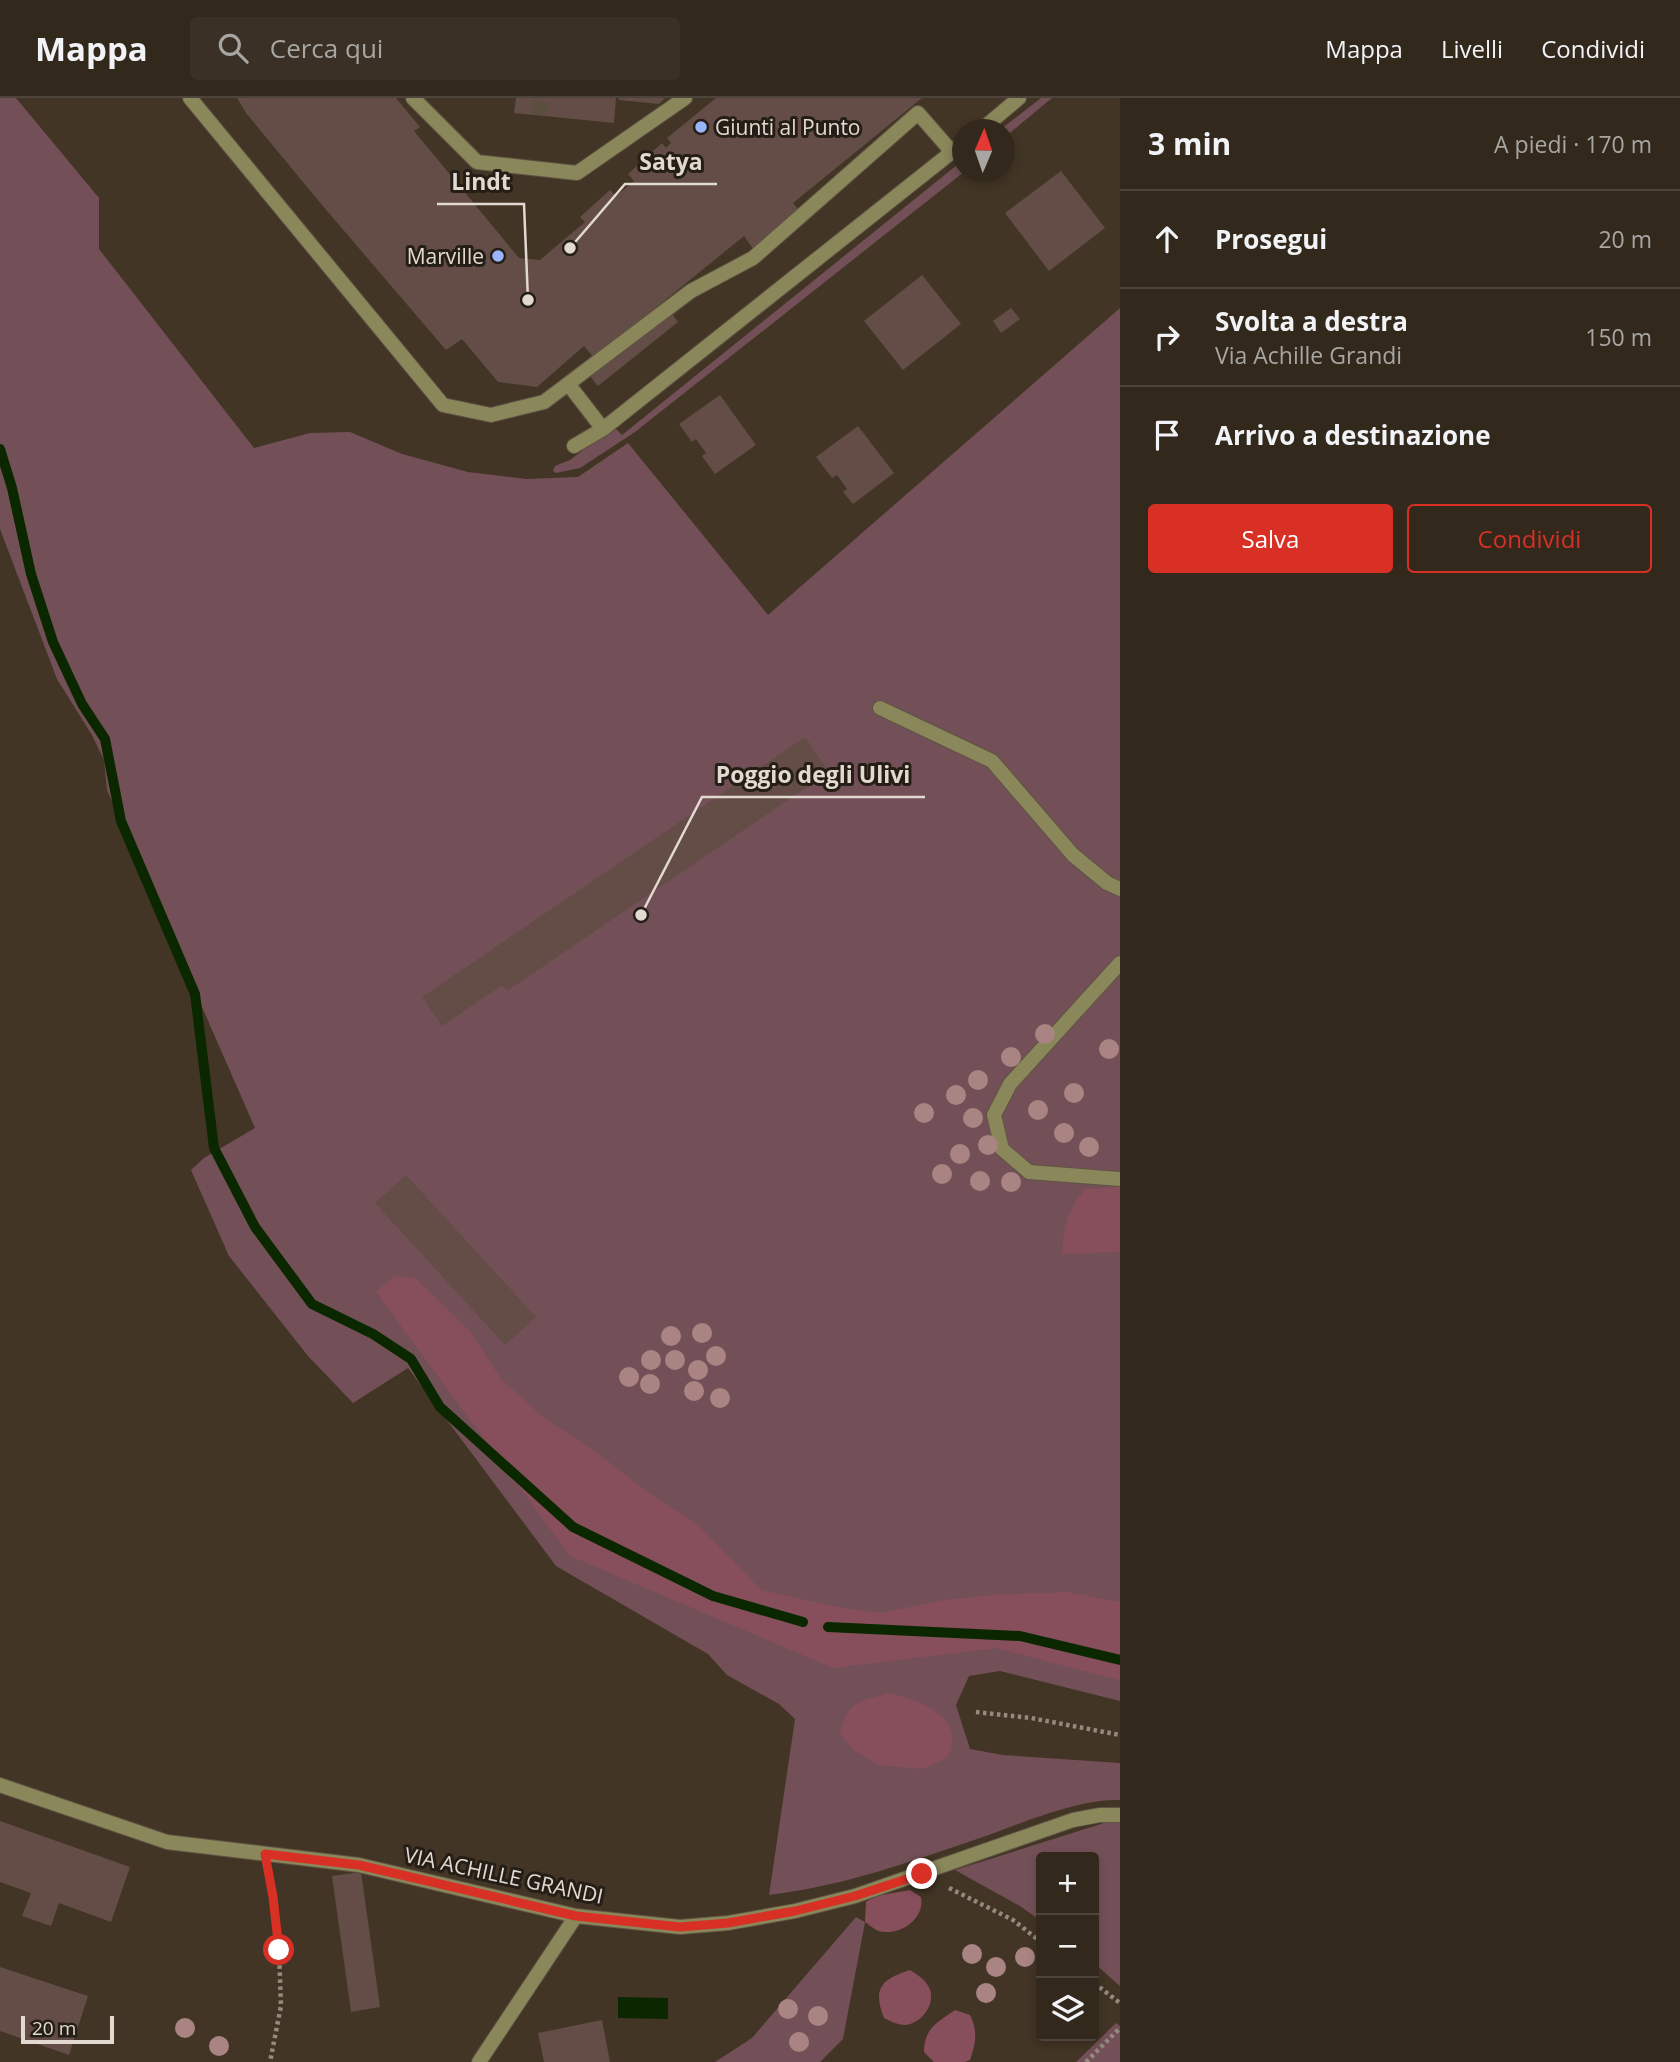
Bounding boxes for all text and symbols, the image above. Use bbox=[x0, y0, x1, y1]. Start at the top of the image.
search box bbox=[190, 17, 680, 80]
text: Mappa bbox=[35, 26, 148, 71]
icon: search bbox=[214, 29, 252, 67]
text: Cerca qui bbox=[270, 30, 383, 66]
text: Mappa bbox=[1325, 32, 1403, 65]
text: Livelli bbox=[1441, 32, 1503, 65]
text: Condividi bbox=[1541, 32, 1645, 65]
place label: Giunti al Punto bbox=[715, 113, 861, 141]
marker: Giunti al Punto bbox=[693, 119, 709, 135]
north arrow bbox=[952, 119, 1015, 182]
text: 3 min bbox=[1148, 123, 1231, 164]
text: A piedi · 170 m bbox=[1494, 128, 1652, 160]
callout: Satya bbox=[625, 140, 717, 184]
text: Satya bbox=[639, 145, 703, 177]
callout: Lindt bbox=[437, 160, 524, 204]
text: Lindt bbox=[451, 165, 511, 197]
icon: ahead bbox=[1148, 220, 1186, 258]
text: Prosegui bbox=[1215, 221, 1327, 257]
text: 20 m bbox=[1598, 223, 1652, 255]
place label: Marville bbox=[407, 242, 484, 270]
marker: Marville bbox=[490, 248, 506, 264]
text: Svolta a destra bbox=[1215, 303, 1408, 339]
icon: right bbox=[1148, 318, 1186, 356]
text: 150 m bbox=[1585, 321, 1652, 353]
text: Via Achille Grandi bbox=[1215, 339, 1402, 371]
icon: arrive bbox=[1148, 416, 1186, 454]
text: Arrivo a destinazione bbox=[1215, 417, 1491, 453]
button: Salva bbox=[1148, 504, 1393, 573]
button: Condividi bbox=[1407, 504, 1652, 573]
callout: Poggio degli Ulivi bbox=[702, 753, 925, 797]
text: Poggio degli Ulivi bbox=[716, 758, 910, 790]
street label: VIA ACHILLE GRANDI bbox=[402, 1840, 606, 1910]
map controls bbox=[1036, 1852, 1099, 2041]
button: + bbox=[1036, 1852, 1099, 1915]
route end bbox=[906, 1858, 937, 1889]
button: − bbox=[1036, 1915, 1099, 1978]
route start bbox=[263, 1934, 294, 1965]
button: layers bbox=[1036, 1978, 1099, 2041]
scale bar bbox=[21, 2013, 114, 2045]
text: 20 m bbox=[32, 2015, 76, 2041]

